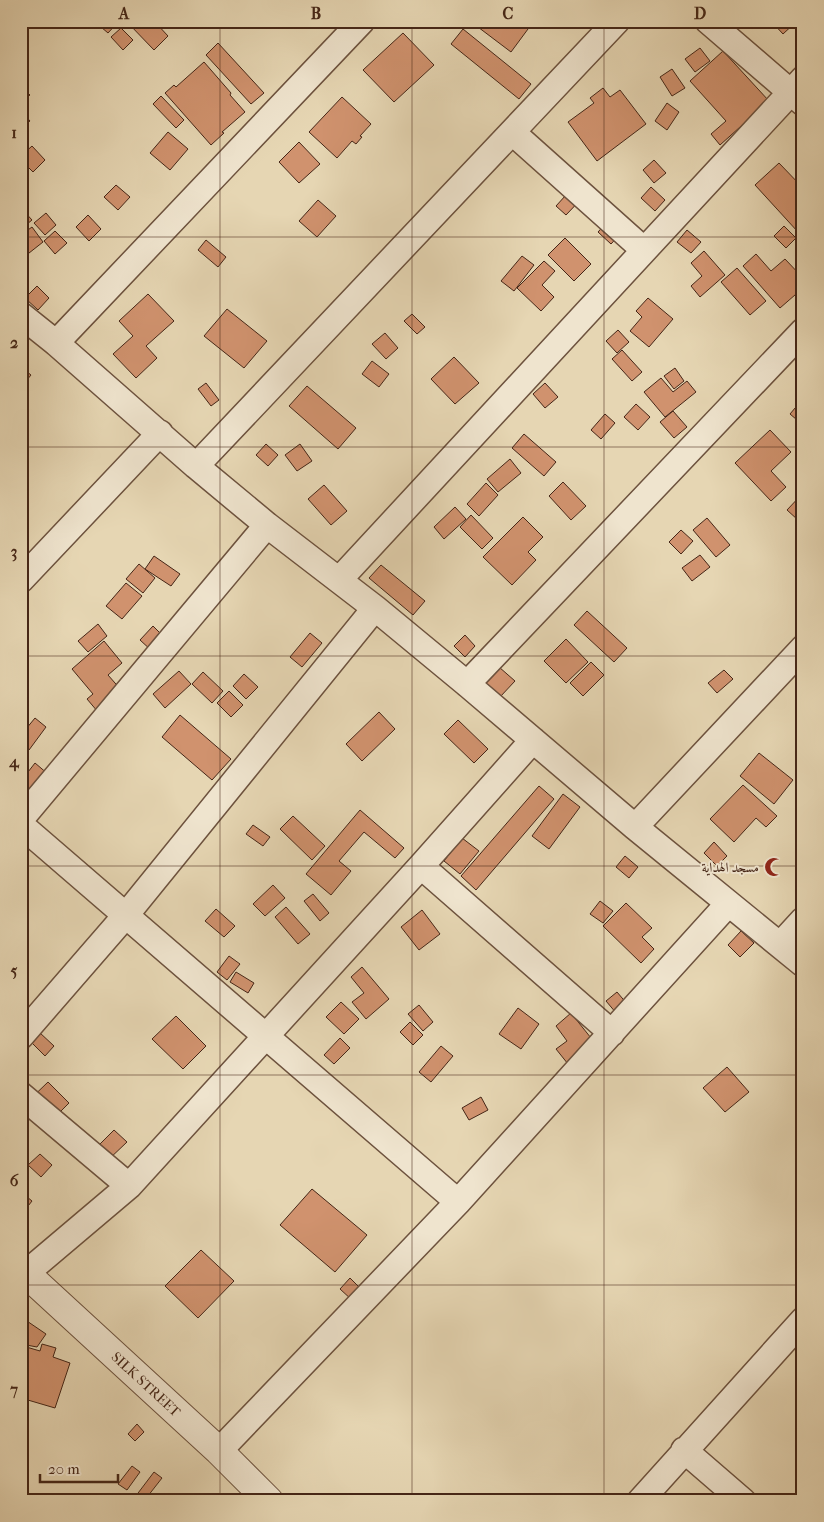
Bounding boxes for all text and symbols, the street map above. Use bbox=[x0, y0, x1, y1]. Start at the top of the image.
text: A bbox=[118, 4, 130, 23]
text: B bbox=[311, 4, 321, 23]
text: C bbox=[503, 4, 514, 23]
text: D bbox=[694, 4, 706, 23]
text: 1 bbox=[11, 123, 17, 142]
text: 2 bbox=[10, 333, 18, 352]
text: 3 bbox=[11, 542, 17, 562]
text: 4 bbox=[8, 752, 20, 772]
mosque icon: مسجد الهداية bbox=[763, 856, 785, 878]
place label: مسجد الهداية bbox=[701, 859, 759, 876]
text: 5 bbox=[11, 961, 18, 980]
text: 6 bbox=[10, 1171, 19, 1190]
street label: SILK STREET bbox=[108, 1348, 185, 1420]
text: 7 bbox=[9, 1380, 18, 1399]
scale bar bbox=[40, 1452, 118, 1484]
text: 20 m bbox=[48, 1460, 80, 1478]

